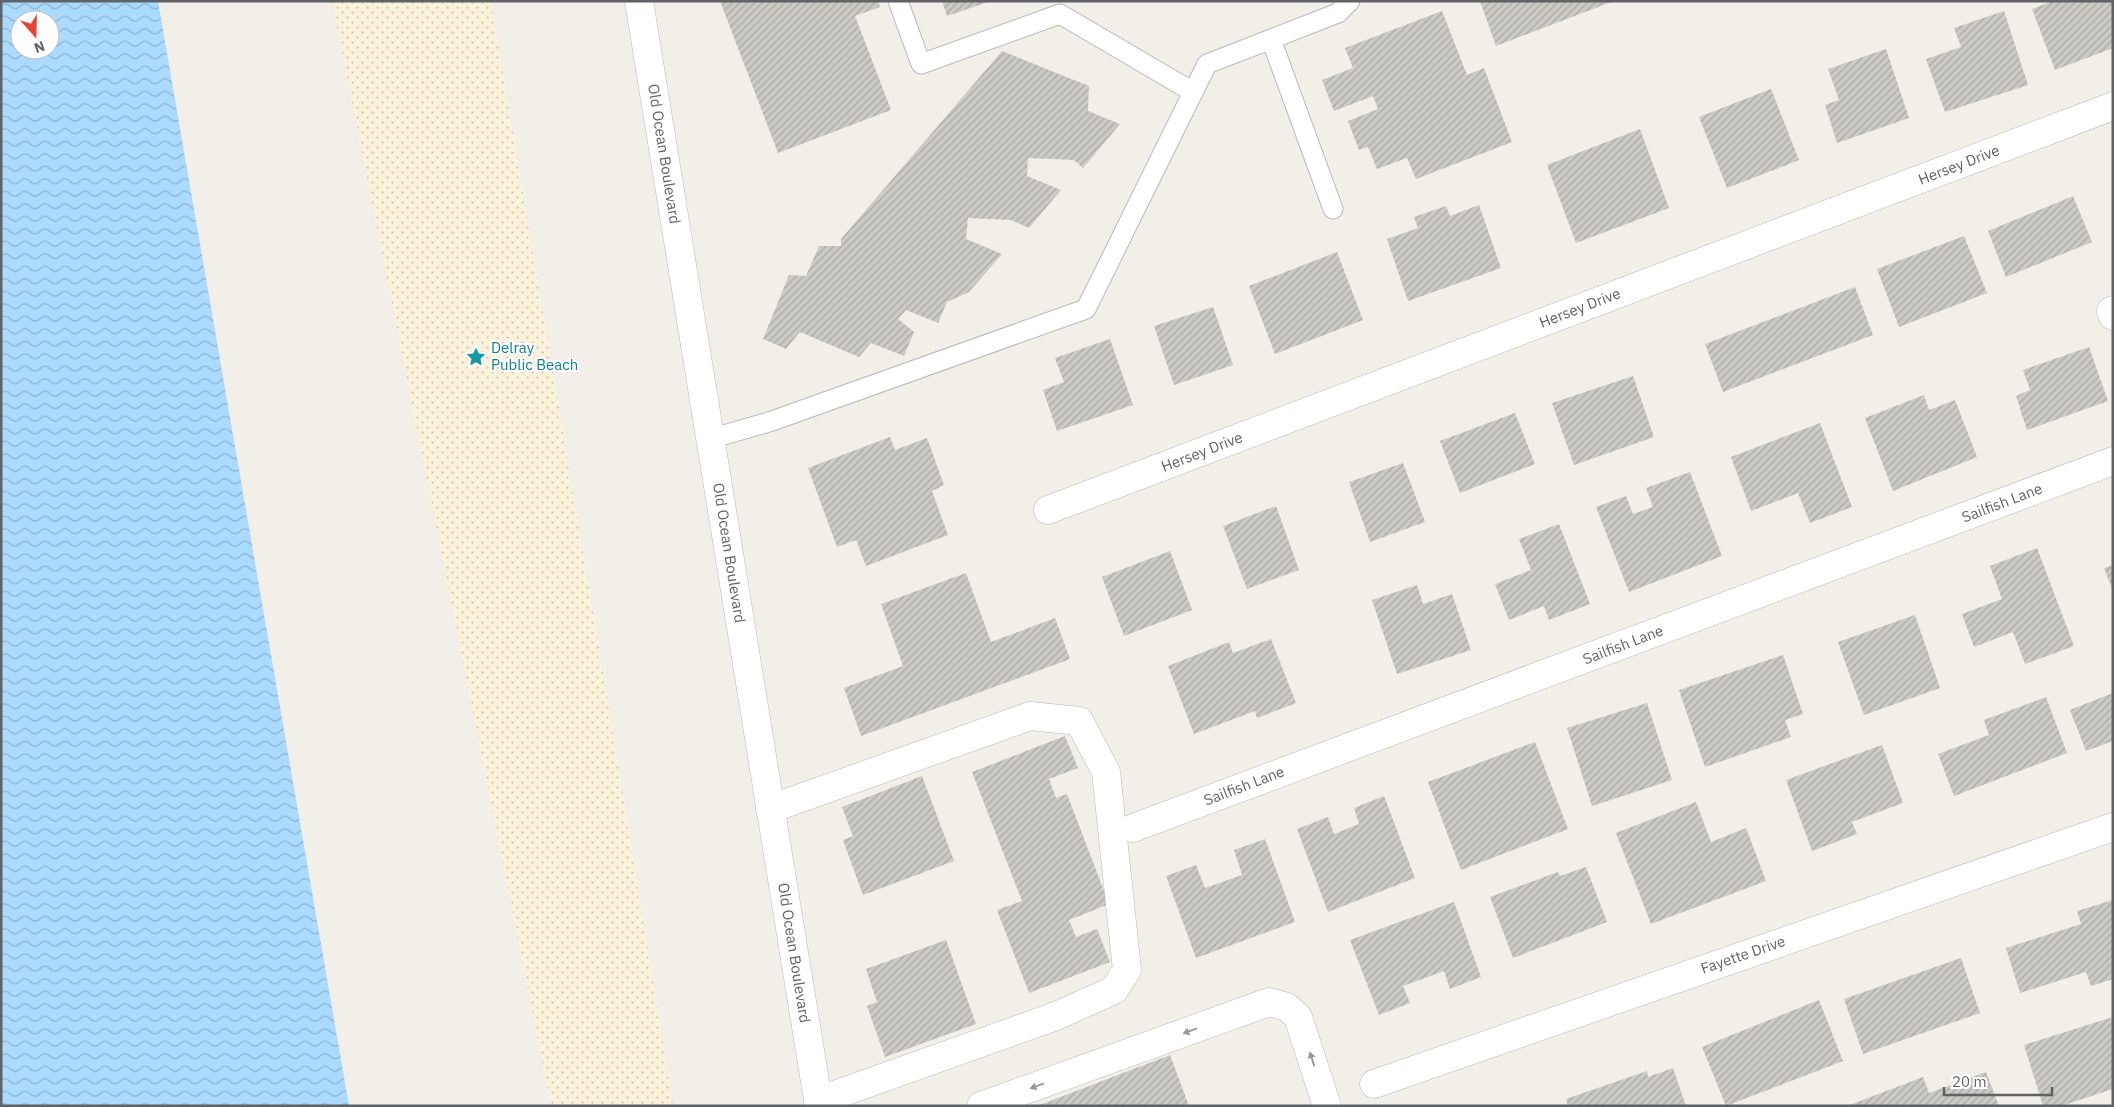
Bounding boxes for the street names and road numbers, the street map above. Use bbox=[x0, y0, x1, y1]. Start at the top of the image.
street label: Old Ocean Boulevard bbox=[644, 83, 685, 225]
street label: Hersey Drive bbox=[1915, 140, 2002, 189]
street label: Hersey Drive bbox=[1536, 283, 1623, 332]
street label: Hersey Drive bbox=[1158, 427, 1245, 476]
street label: Sailfish Lane bbox=[1959, 478, 2045, 527]
street label: Old Ocean Boulevard bbox=[709, 482, 750, 624]
street label: Sailfish Lane bbox=[1580, 620, 1666, 669]
street label: Sailfish Lane bbox=[1201, 761, 1287, 810]
street label: Old Ocean Boulevard bbox=[774, 882, 815, 1024]
street label: Fayette Drive bbox=[1698, 931, 1788, 978]

